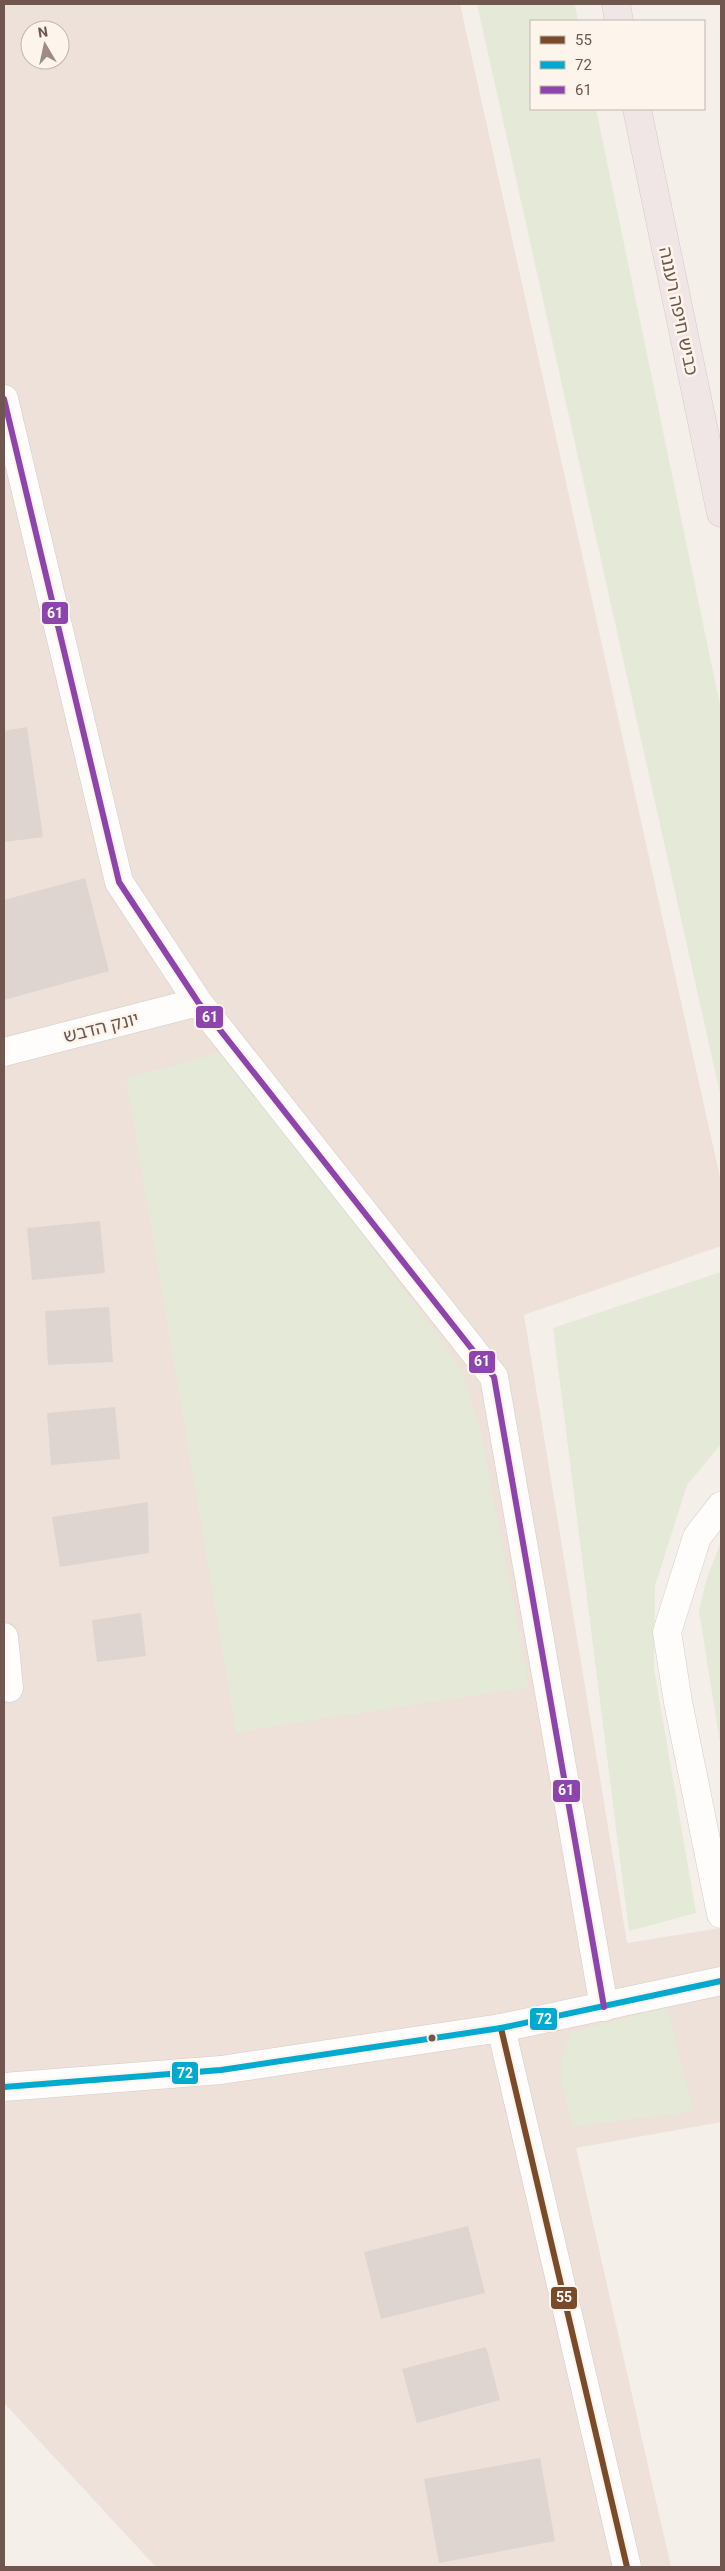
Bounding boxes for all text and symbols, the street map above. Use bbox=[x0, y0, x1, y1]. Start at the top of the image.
north arrow bbox=[20, 20, 70, 70]
legend bbox=[530, 20, 705, 110]
text: N bbox=[37, 23, 49, 41]
text: 55 bbox=[575, 31, 592, 49]
text: 72 bbox=[575, 56, 592, 74]
text: 61 bbox=[575, 81, 592, 99]
street label: כביש חיפה רעננה bbox=[655, 245, 703, 377]
line badge: 61 bbox=[41, 601, 69, 625]
text: 61 bbox=[47, 605, 63, 621]
line badge: 61 bbox=[195, 1005, 224, 1029]
street label: יונק הדבש bbox=[61, 1007, 141, 1047]
text: 61 bbox=[202, 1009, 218, 1025]
line badge: 61 bbox=[468, 1350, 496, 1374]
text: 61 bbox=[474, 1353, 490, 1369]
line badge: 61 bbox=[552, 1779, 581, 1803]
text: 61 bbox=[558, 1782, 574, 1798]
line badge: 72 bbox=[529, 2007, 558, 2031]
text: 72 bbox=[536, 2011, 552, 2027]
unlabelled marker bbox=[427, 2033, 437, 2043]
line badge: 72 bbox=[171, 2061, 199, 2085]
text: 72 bbox=[177, 2065, 193, 2081]
line badge: 55 bbox=[550, 2286, 578, 2310]
text: 55 bbox=[556, 2289, 572, 2305]

